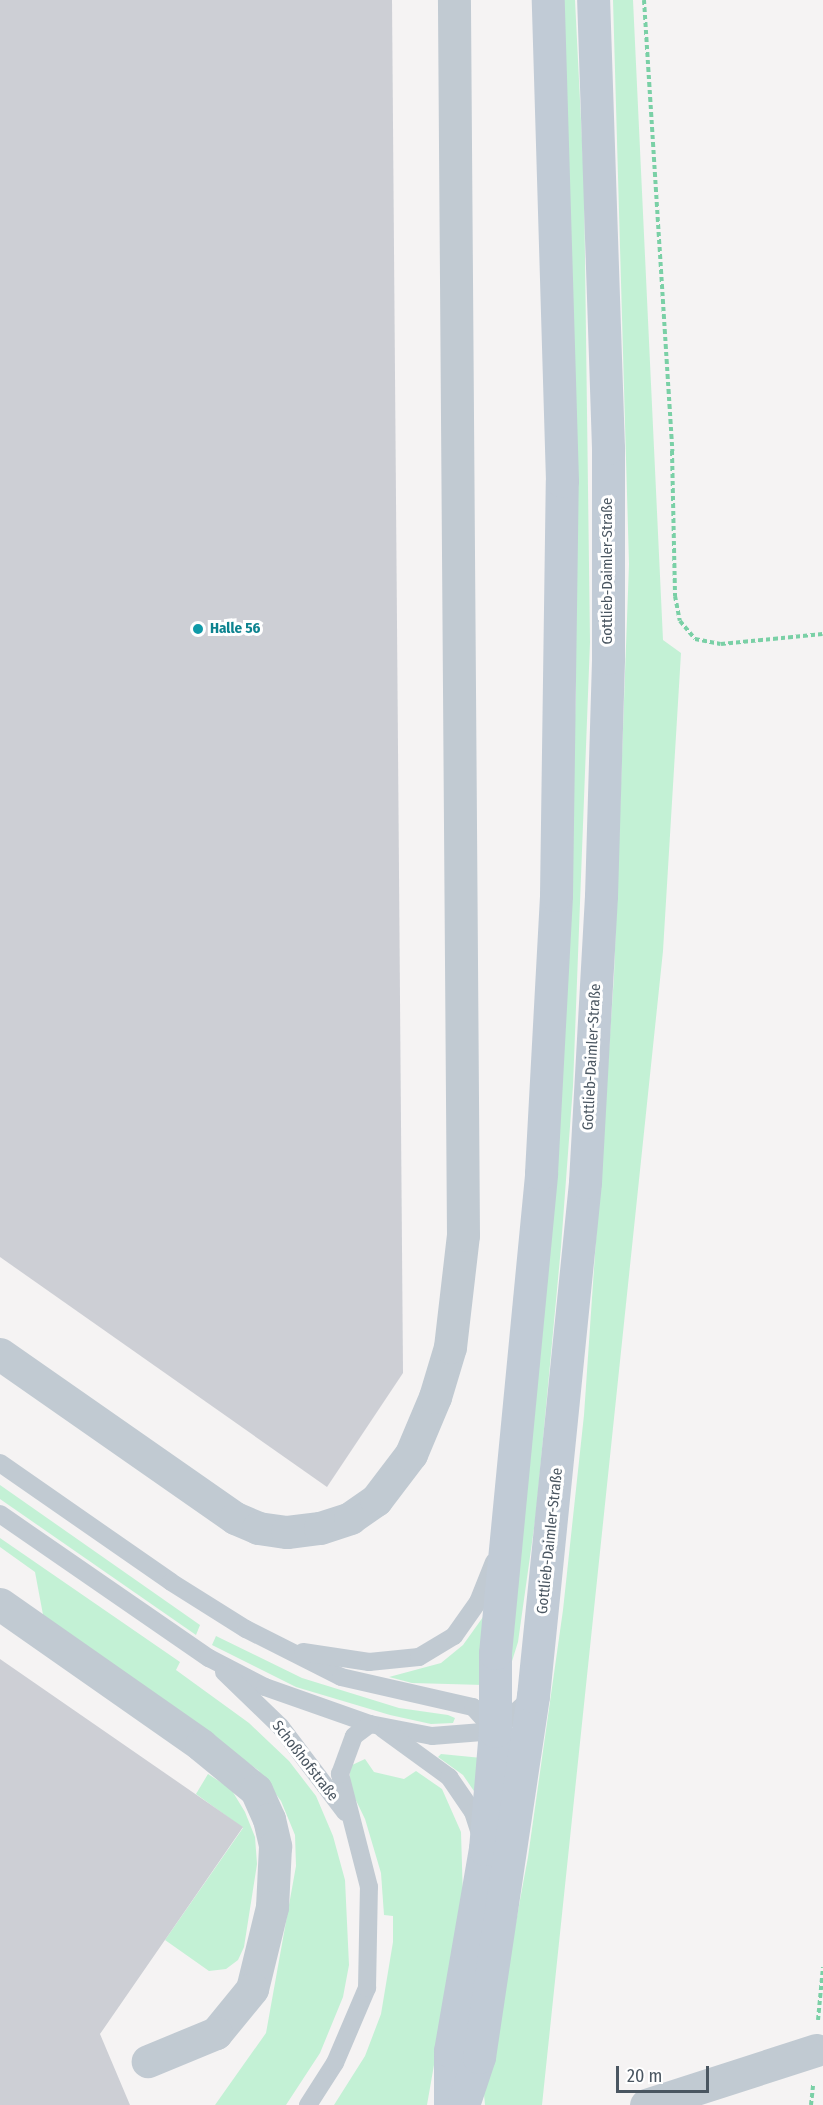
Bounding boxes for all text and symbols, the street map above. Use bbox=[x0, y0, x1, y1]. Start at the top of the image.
street label: Gottlieb-Daimler-Straße bbox=[599, 498, 617, 644]
place label: Halle 56 bbox=[210, 620, 260, 638]
marker: Halle 56 bbox=[191, 622, 205, 636]
street label: Gottlieb-Daimler-Straße bbox=[579, 983, 605, 1131]
street label: Gottlieb-Daimler-Straße bbox=[533, 1467, 567, 1615]
street label: Schoßhofstraße bbox=[268, 1717, 342, 1805]
scale bar bbox=[619, 2054, 712, 2092]
text: 20 m bbox=[627, 2065, 662, 2087]

